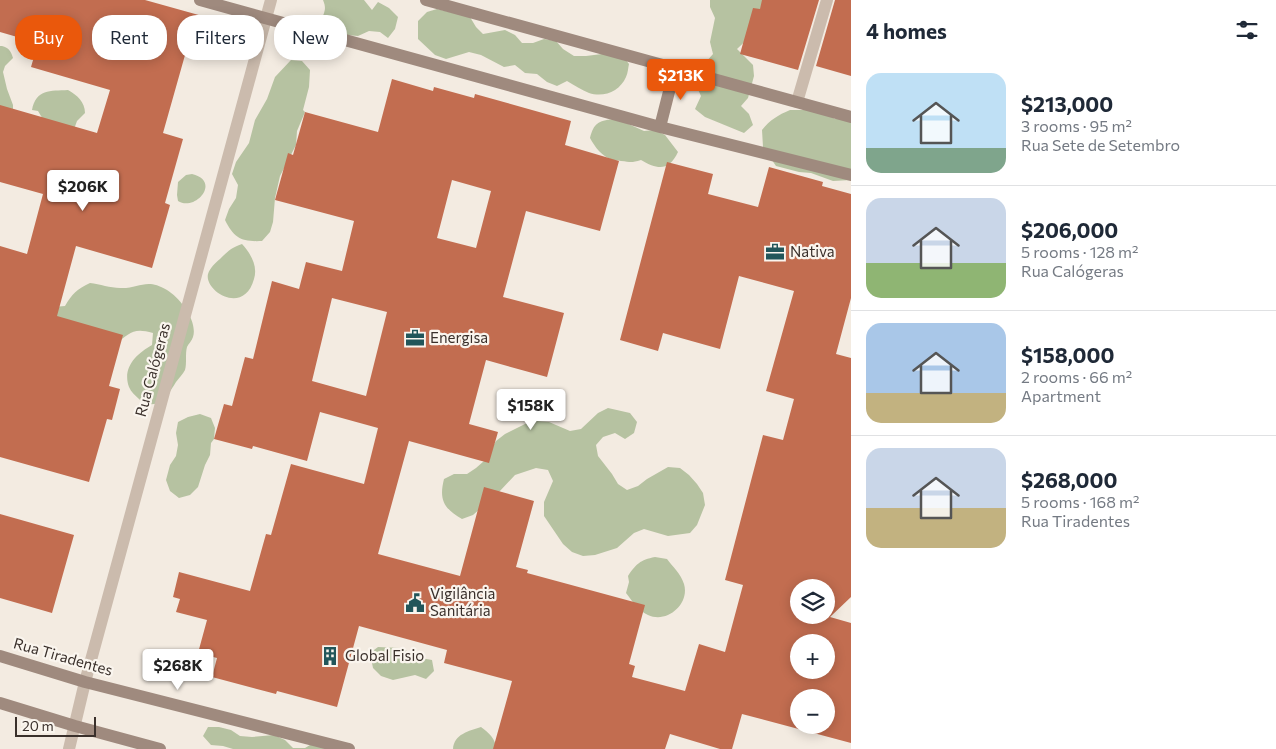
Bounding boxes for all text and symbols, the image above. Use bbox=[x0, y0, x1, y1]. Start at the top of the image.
chip: Buy bbox=[15, 15, 82, 60]
chip: Rent bbox=[92, 15, 167, 60]
chip: Filters bbox=[177, 15, 264, 60]
chip: New bbox=[274, 15, 347, 60]
icon: filters bbox=[1233, 16, 1261, 44]
text: 4 homes bbox=[866, 18, 947, 43]
pin: $213K bbox=[646, 58, 716, 101]
text: $213K bbox=[658, 65, 704, 84]
text: $213,000 bbox=[1021, 91, 1113, 116]
icon: home bbox=[906, 93, 966, 153]
text: 3 rooms · 95 m² bbox=[1021, 116, 1132, 135]
text: Rua Sete de Setembro bbox=[1021, 135, 1180, 154]
pin: $206K bbox=[48, 170, 118, 212]
text: $206K bbox=[58, 176, 108, 195]
text: $206,000 bbox=[1021, 217, 1118, 242]
icon: home bbox=[906, 218, 966, 278]
office icon: Nativa bbox=[764, 241, 786, 263]
place label: Nativa bbox=[790, 242, 835, 260]
text: 5 rooms · 128 m² bbox=[1021, 242, 1138, 261]
text: Rua Calógeras bbox=[1021, 261, 1124, 280]
street label: Rua Calógeras bbox=[131, 321, 173, 419]
office icon: Energisa bbox=[404, 327, 426, 349]
place label: Energisa bbox=[430, 328, 488, 346]
text: $158,000 bbox=[1021, 342, 1114, 367]
icon: home bbox=[906, 343, 966, 403]
text: 2 rooms · 66 m² bbox=[1021, 367, 1132, 386]
text: Apartment bbox=[1021, 386, 1101, 405]
pin: $158K bbox=[496, 388, 566, 431]
text: $158K bbox=[508, 395, 554, 414]
text: $268,000 bbox=[1021, 467, 1117, 492]
icon: home bbox=[906, 468, 966, 528]
text: 5 rooms · 168 m² bbox=[1021, 492, 1139, 511]
text: Rua Tiradentes bbox=[1021, 511, 1130, 530]
map controls bbox=[790, 579, 835, 734]
button: layers bbox=[790, 579, 835, 624]
place label: Vigilância Sanitária bbox=[430, 584, 495, 619]
public building icon: Vigilância Sanitária bbox=[404, 592, 426, 614]
street label: Rua Tiradentes bbox=[12, 633, 115, 679]
button: + bbox=[790, 634, 835, 679]
building icon: Global Fisio bbox=[319, 645, 341, 667]
place label: Global Fisio bbox=[345, 646, 424, 664]
pin: $268K bbox=[143, 648, 213, 691]
text: $268K bbox=[153, 655, 203, 674]
button: − bbox=[790, 689, 835, 734]
scale bar bbox=[15, 714, 96, 737]
text: 20 m bbox=[22, 717, 54, 734]

